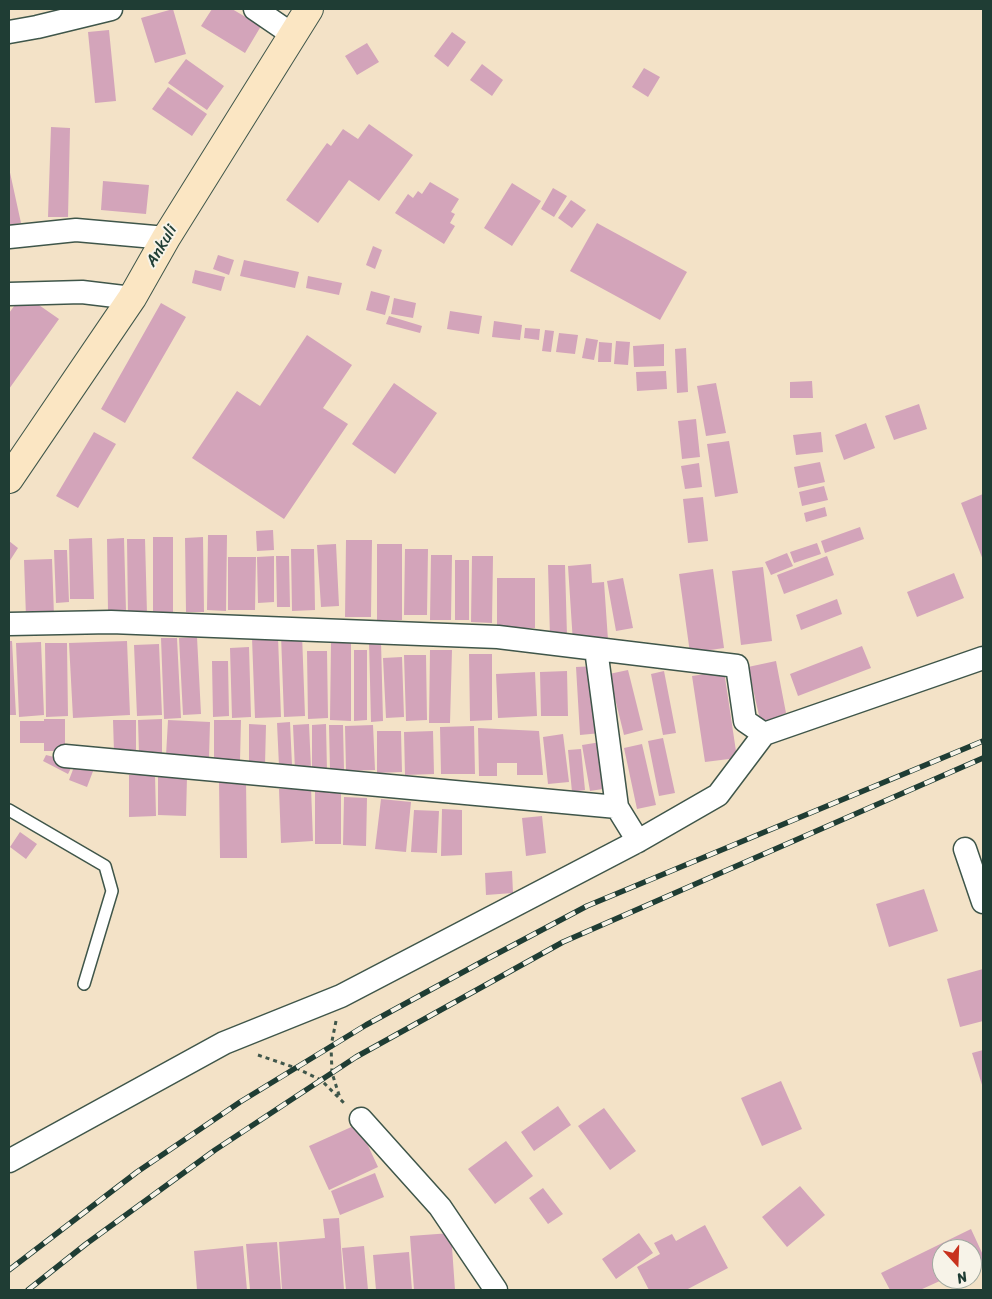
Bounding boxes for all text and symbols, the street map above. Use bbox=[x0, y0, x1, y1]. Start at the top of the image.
street label: Ankuli bbox=[142, 222, 182, 270]
north arrow bbox=[932, 1239, 982, 1289]
text: N bbox=[953, 1264, 971, 1291]

